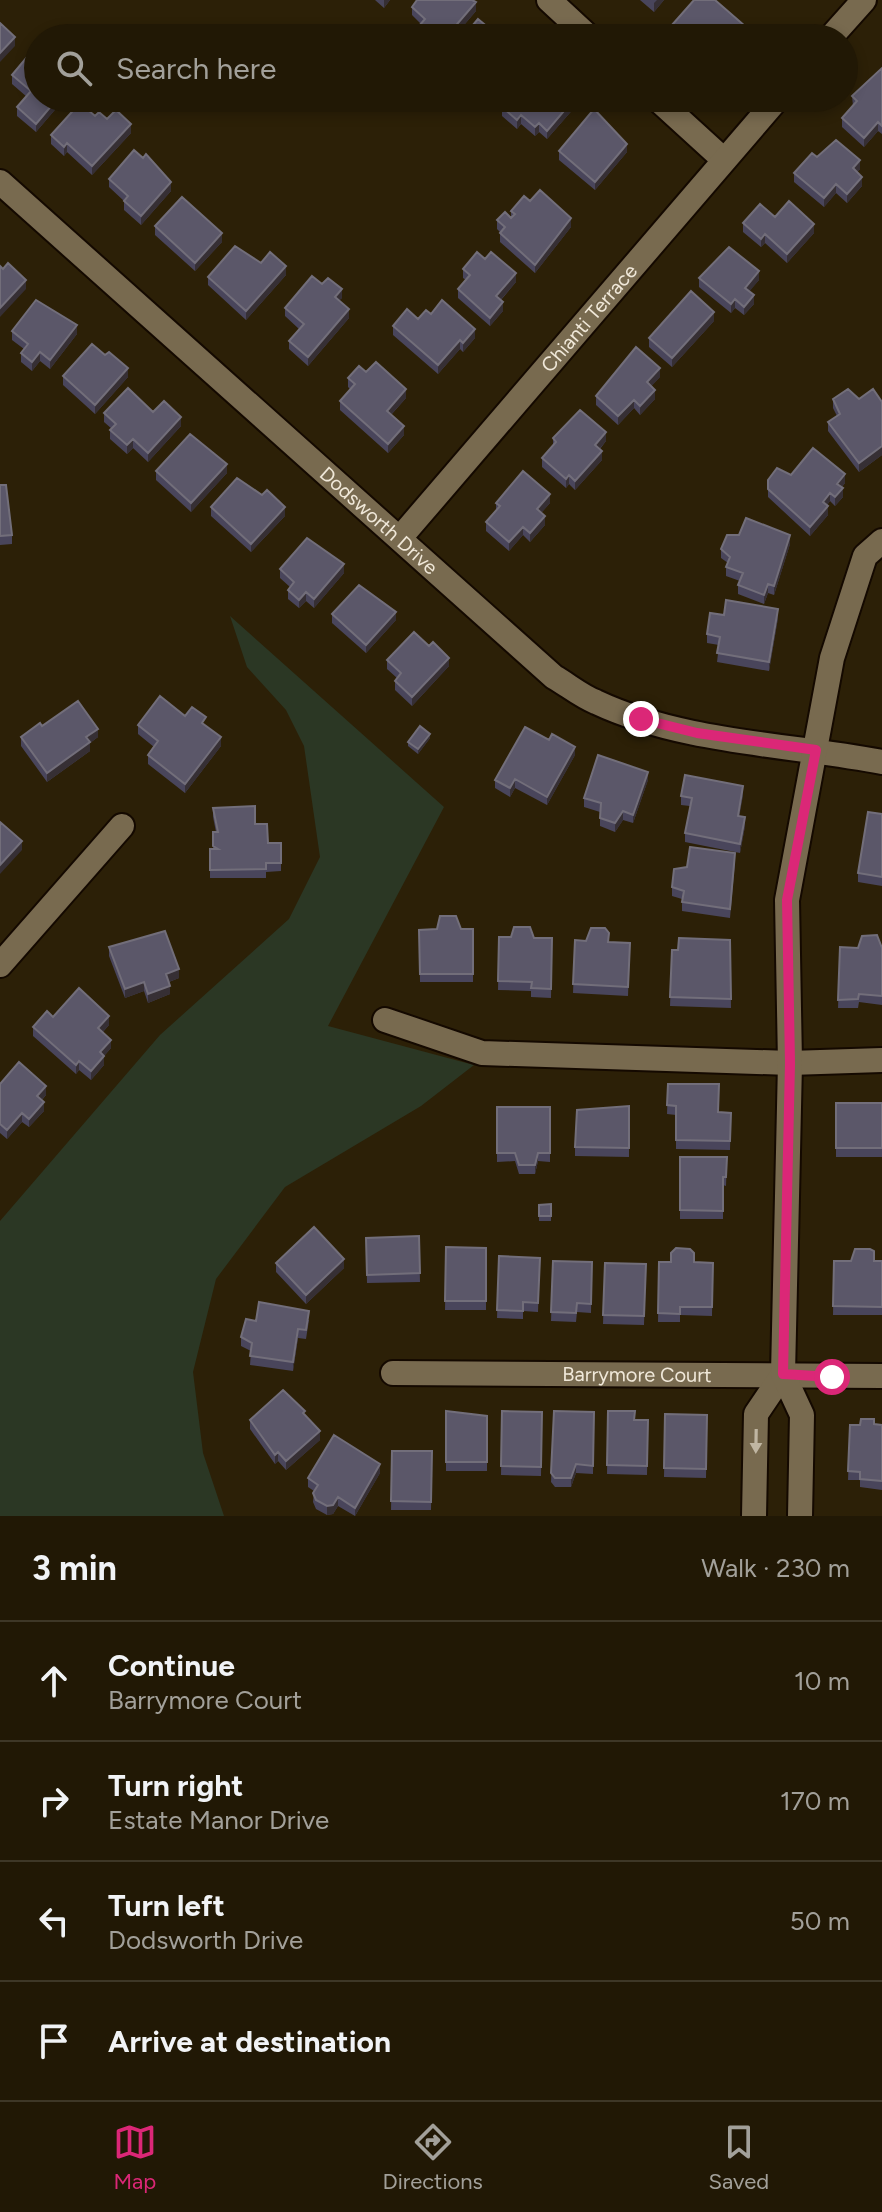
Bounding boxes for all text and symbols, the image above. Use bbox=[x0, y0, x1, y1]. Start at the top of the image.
search box bbox=[24, 24, 858, 112]
icon: search bbox=[52, 46, 96, 90]
text: Search here bbox=[116, 50, 276, 87]
street label: Chianti Terrace bbox=[536, 259, 642, 377]
street label: Dodsworth Drive bbox=[315, 461, 443, 580]
route end bbox=[623, 701, 659, 737]
route start bbox=[814, 1359, 850, 1395]
street label: Barrymore Court bbox=[562, 1362, 712, 1387]
one-way arrow bbox=[749, 1429, 762, 1454]
text: 3 min bbox=[32, 1548, 117, 1589]
text: Walk · 230 m bbox=[701, 1552, 850, 1584]
text: Continue bbox=[108, 1647, 235, 1684]
icon: ahead bbox=[32, 1659, 76, 1703]
text: 10 m bbox=[794, 1665, 850, 1697]
text: Barrymore Court bbox=[108, 1684, 302, 1716]
text: Turn right bbox=[108, 1767, 243, 1804]
icon: right bbox=[32, 1779, 76, 1823]
text: 170 m bbox=[780, 1785, 850, 1817]
text: Estate Manor Drive bbox=[108, 1804, 329, 1836]
text: Turn left bbox=[108, 1887, 225, 1924]
icon: left bbox=[32, 1899, 76, 1943]
text: 50 m bbox=[790, 1905, 850, 1937]
text: Dodsworth Drive bbox=[108, 1924, 303, 1956]
icon: arrive bbox=[32, 2019, 76, 2063]
text: Arrive at destination bbox=[108, 2023, 391, 2060]
tab: Map bbox=[113, 2120, 157, 2195]
tab: Directions bbox=[383, 2120, 483, 2195]
tab: Saved bbox=[708, 2120, 769, 2195]

